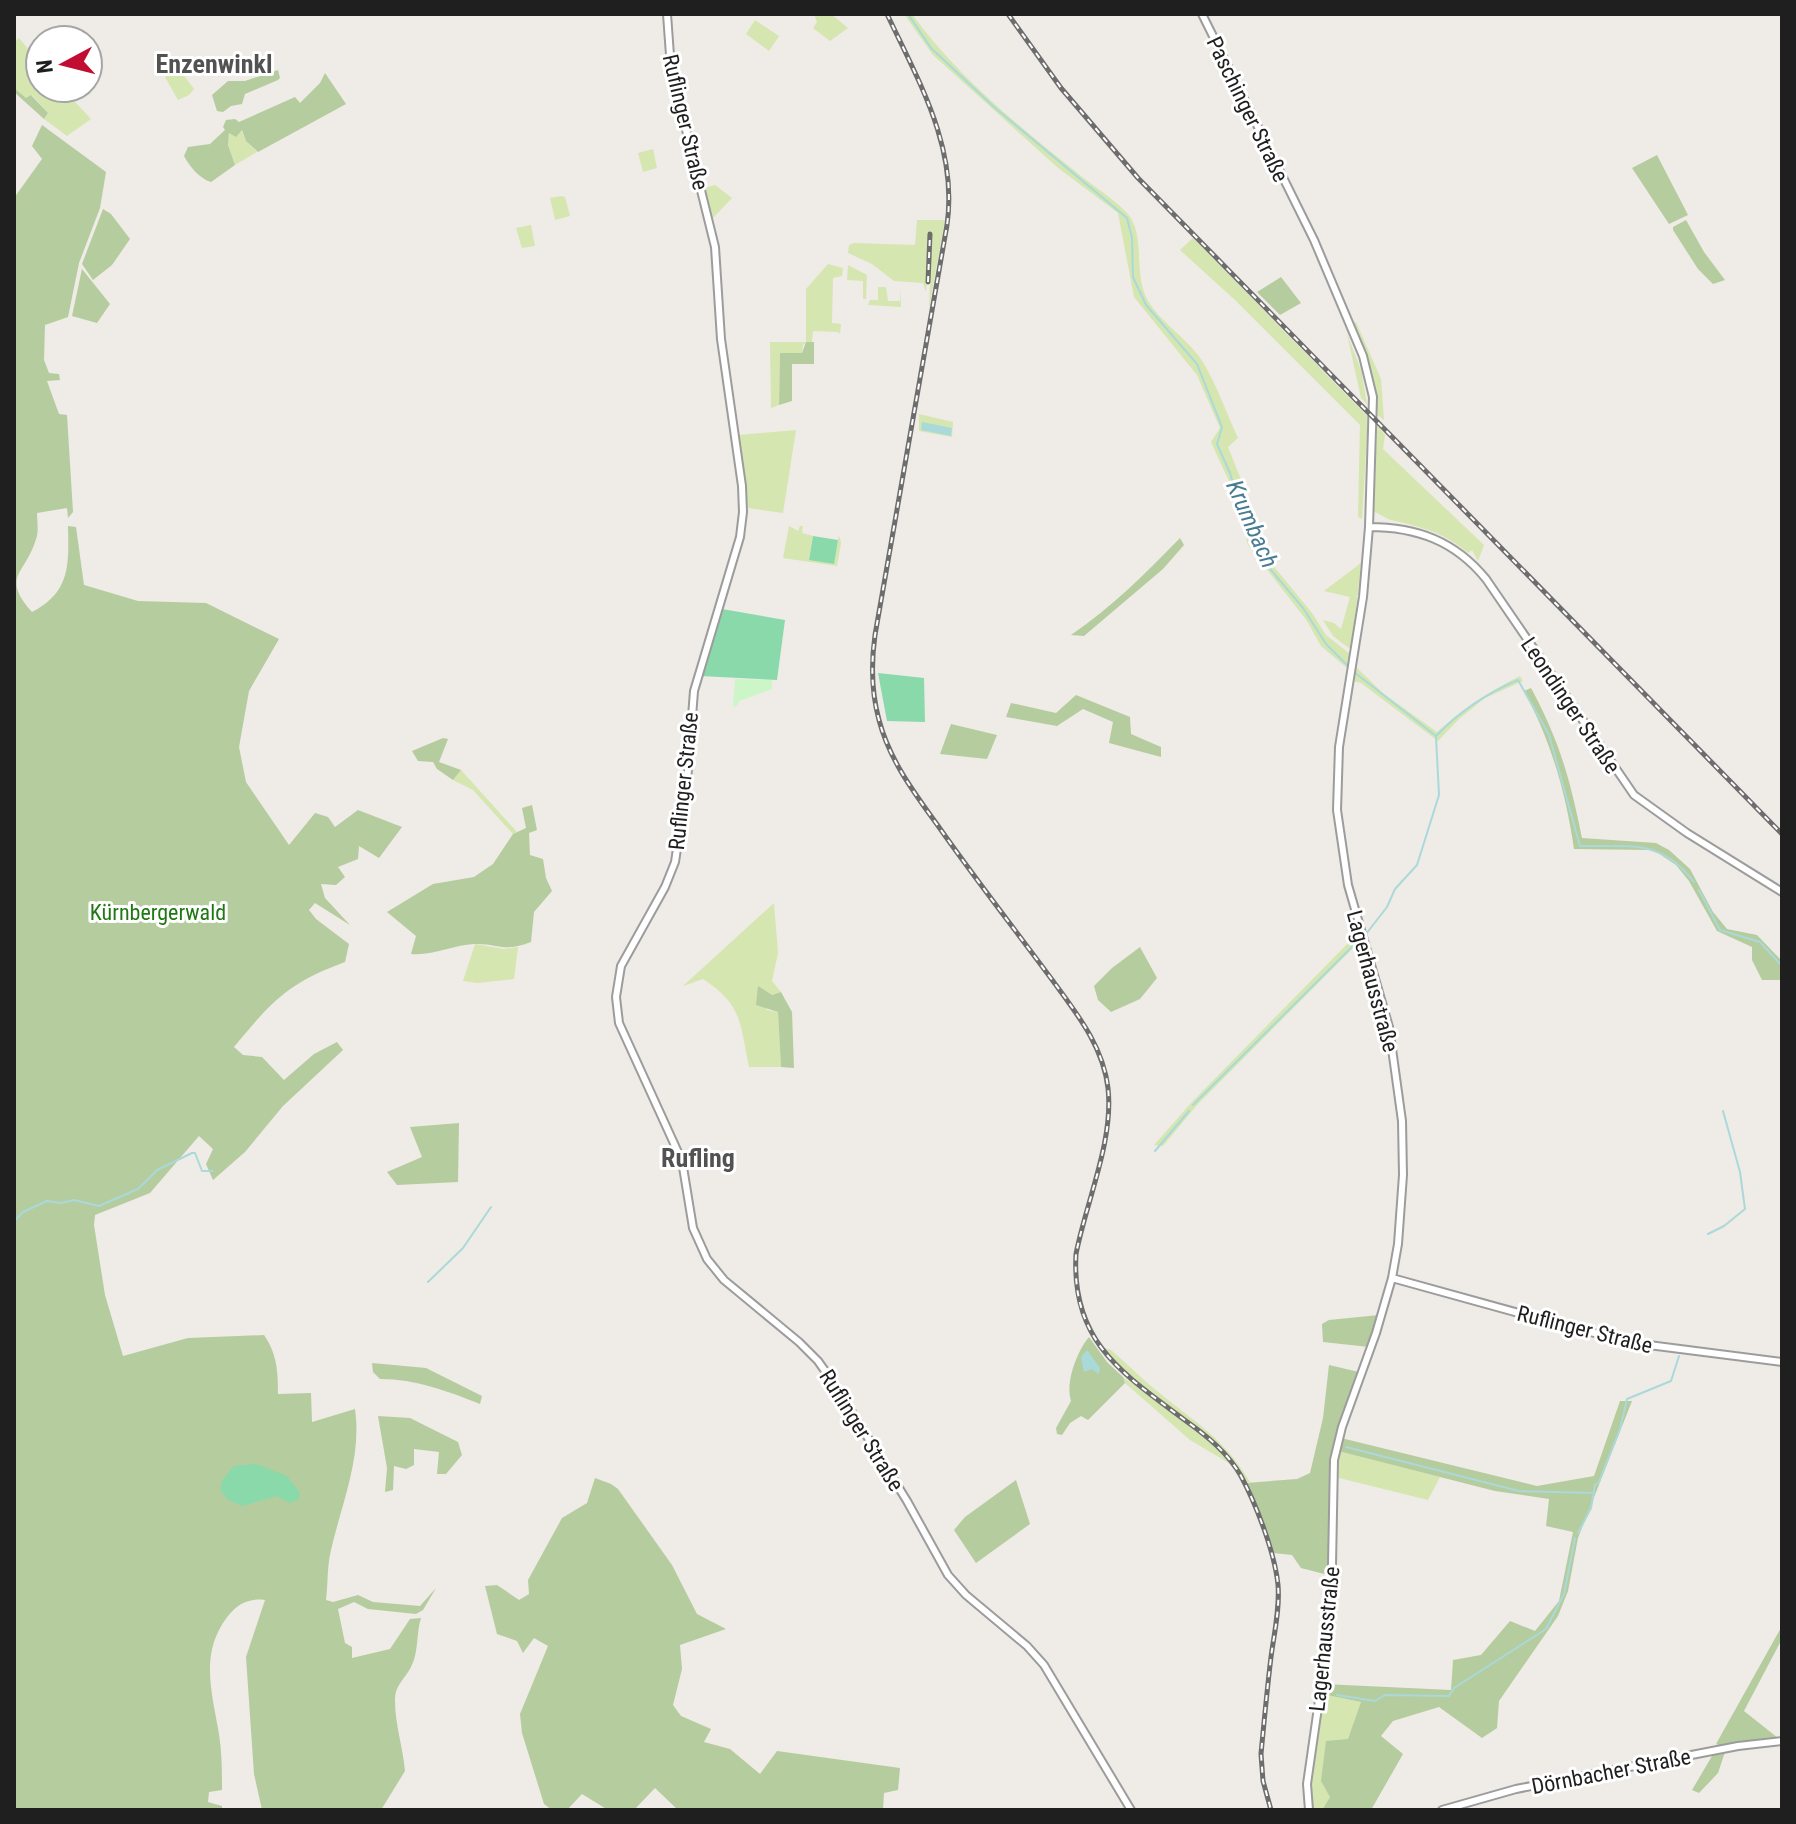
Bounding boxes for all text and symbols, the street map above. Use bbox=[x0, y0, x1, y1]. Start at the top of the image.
north arrow bbox=[24, 24, 104, 104]
street label: Paschinger Straße bbox=[1202, 32, 1294, 186]
district label: Enzenwinkl bbox=[155, 49, 273, 79]
street label: Ruflinger Straße bbox=[658, 52, 713, 192]
text: N bbox=[31, 58, 58, 75]
water label: Krumbach bbox=[1220, 476, 1284, 572]
street label: Leondinger Straße bbox=[1516, 633, 1625, 778]
street label: Ruflinger Straße bbox=[664, 711, 703, 851]
park label: Kürnbergerwald bbox=[90, 900, 226, 925]
street label: Lagerhausstraße bbox=[1342, 907, 1403, 1055]
district label: Rufling bbox=[661, 1143, 735, 1173]
street label: Ruflinger Straße bbox=[1515, 1301, 1655, 1358]
street label: Ruflinger Straße bbox=[814, 1365, 909, 1496]
street label: Lagerhausstraße bbox=[1304, 1565, 1345, 1713]
street label: Dörnbacher Straße bbox=[1529, 1744, 1693, 1799]

